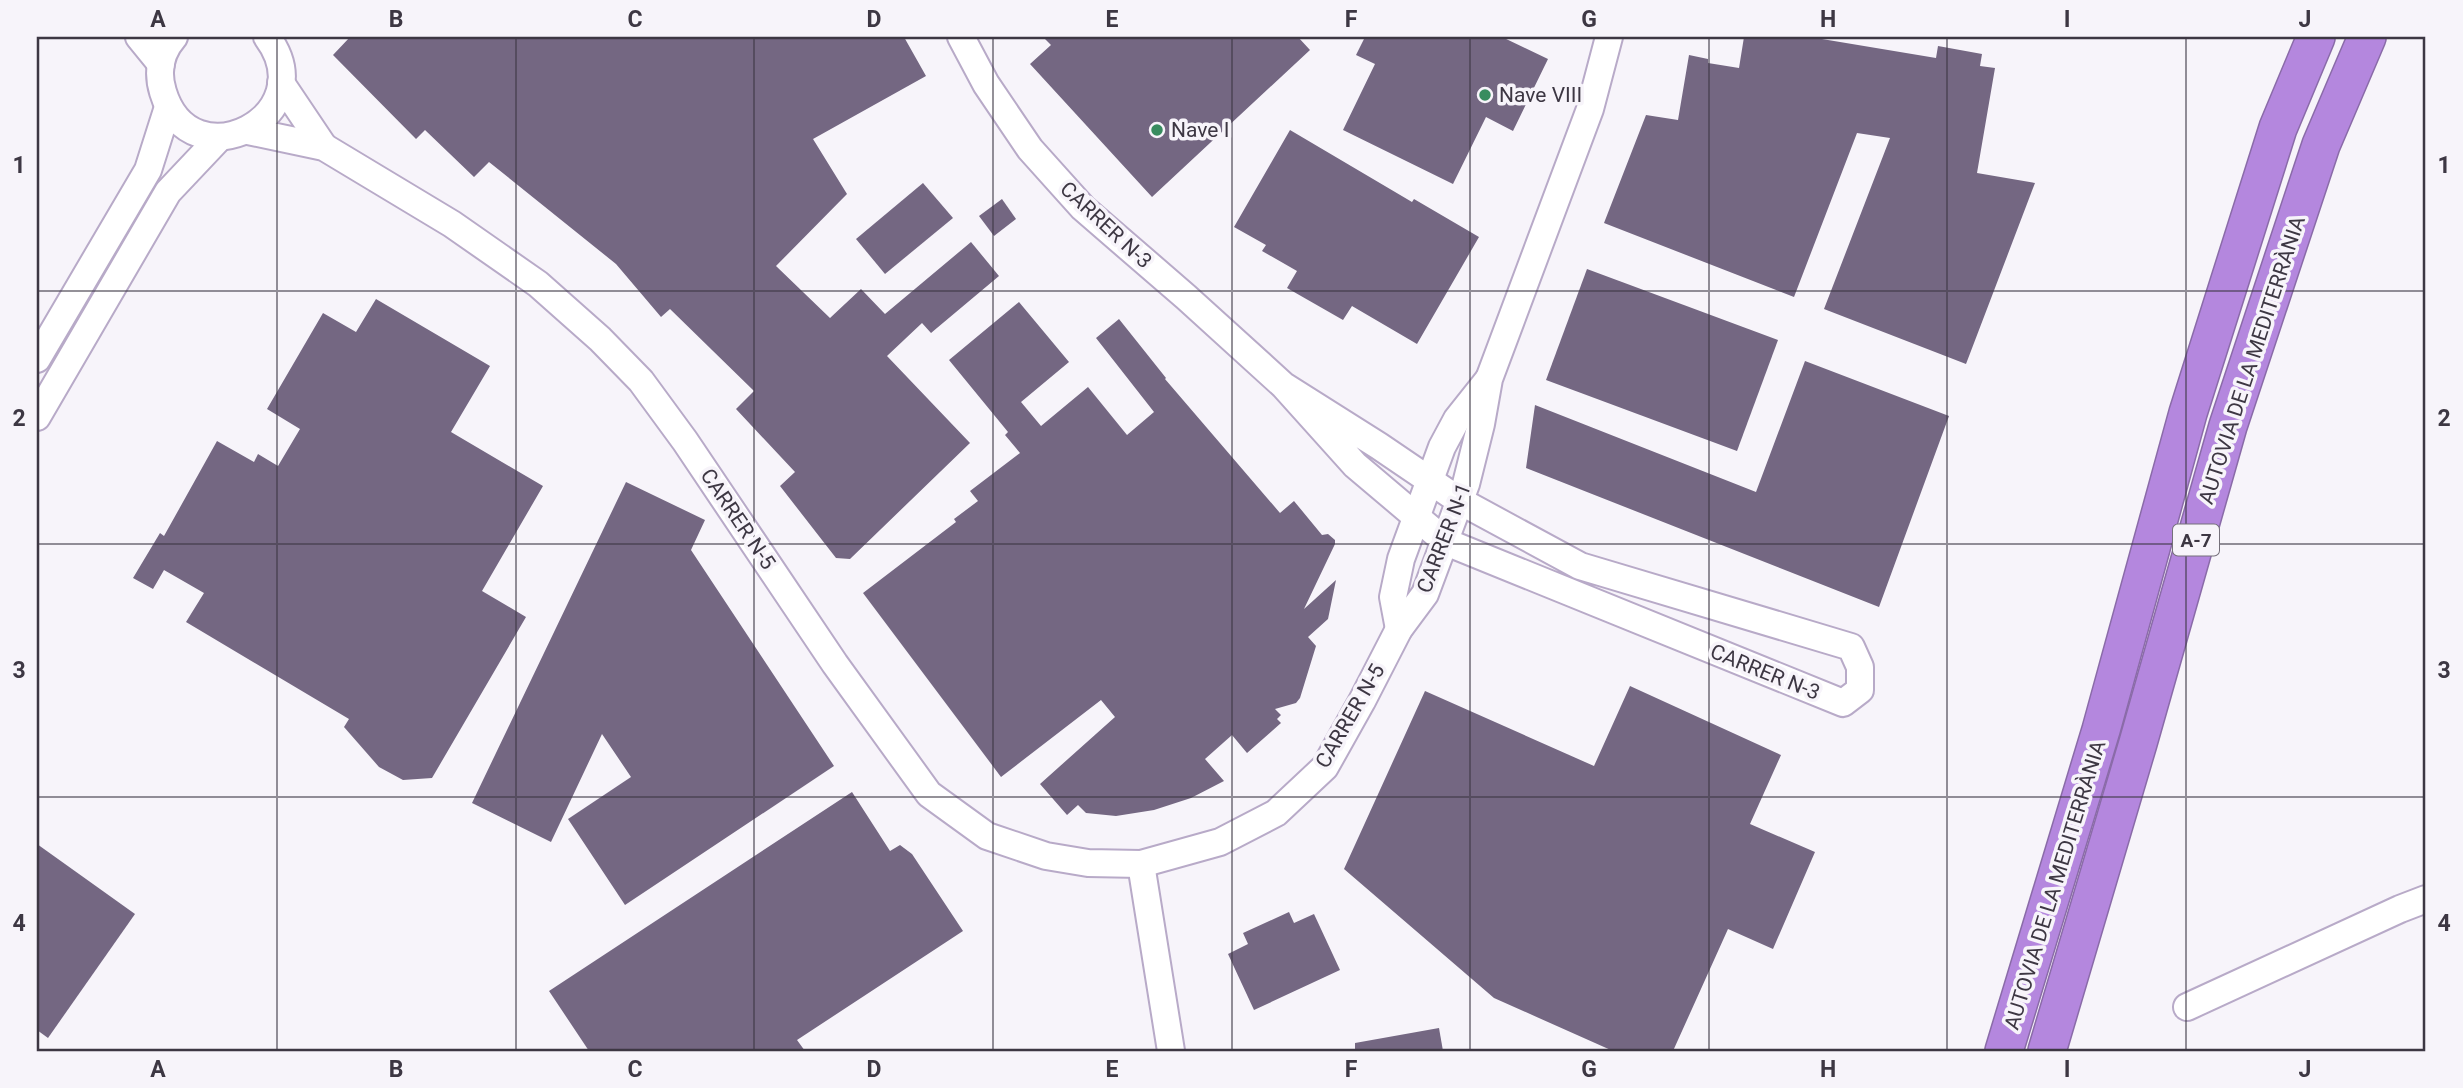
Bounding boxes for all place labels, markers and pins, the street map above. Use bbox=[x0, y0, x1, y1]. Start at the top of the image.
place label: Nave VIII bbox=[1499, 83, 1582, 107]
marker: Nave VIII bbox=[1477, 87, 1493, 103]
place label: Nave I bbox=[1171, 118, 1229, 142]
marker: Nave I bbox=[1149, 122, 1165, 138]

